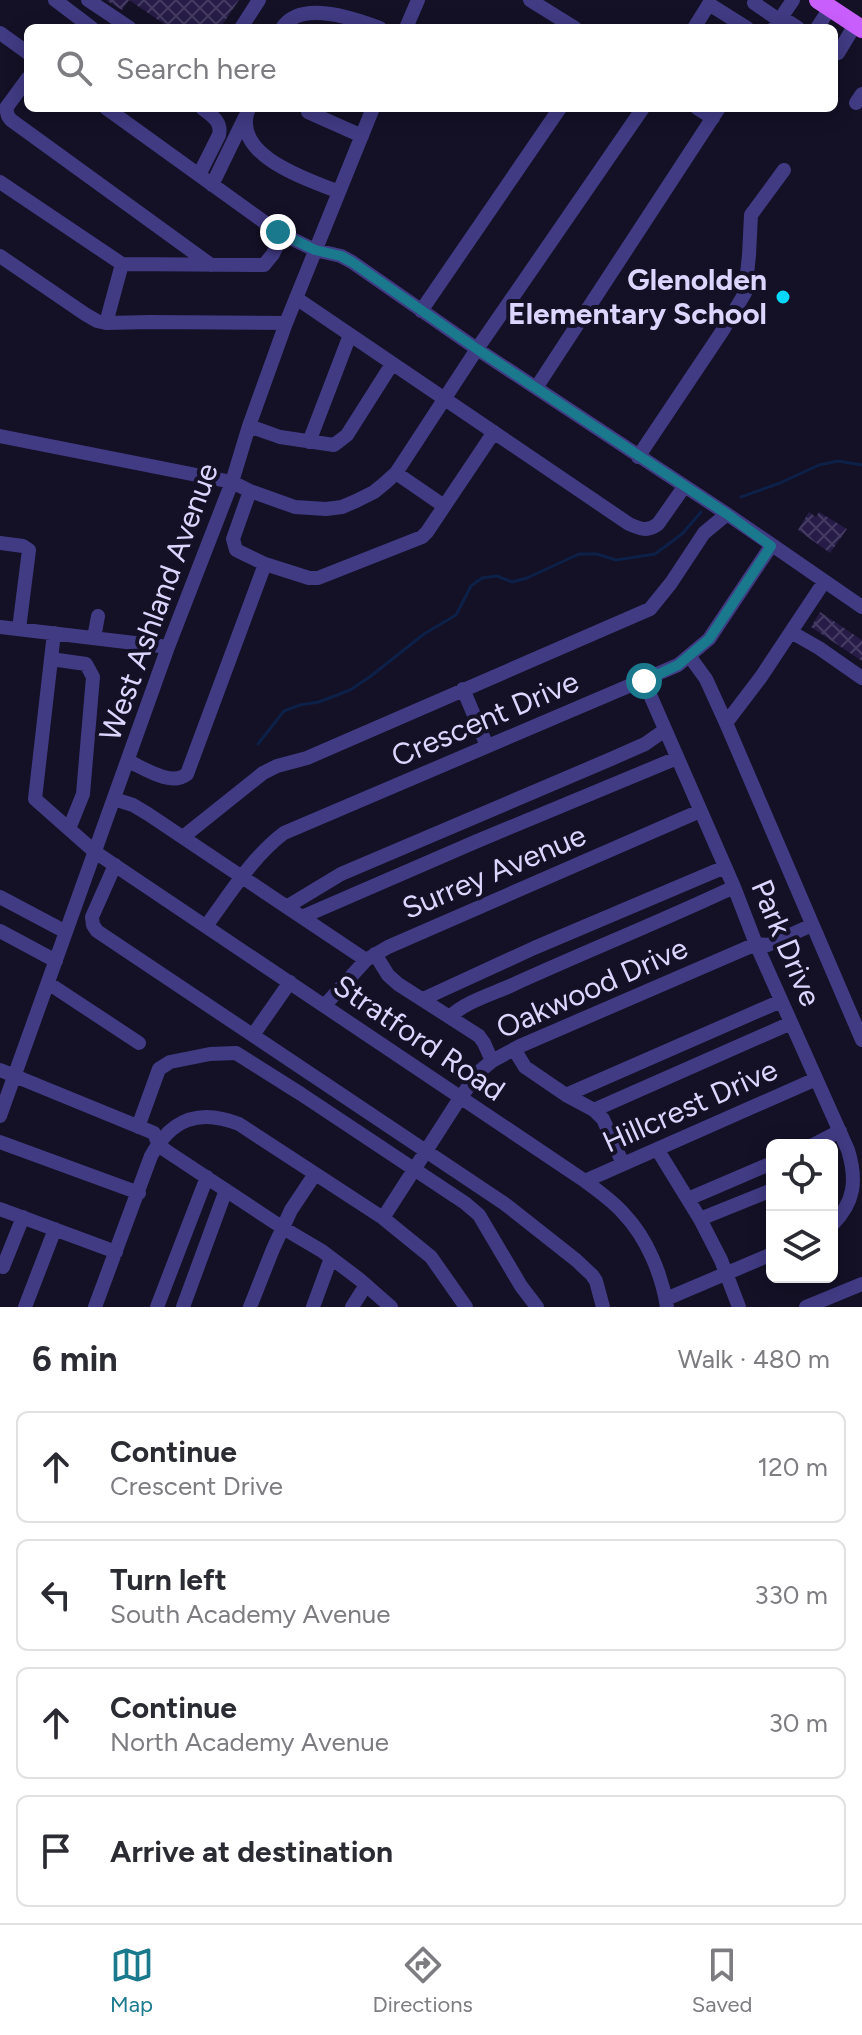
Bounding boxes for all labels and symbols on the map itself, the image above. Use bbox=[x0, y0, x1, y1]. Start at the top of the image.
route end bbox=[260, 214, 296, 250]
place label: Glenolden Elementary School bbox=[508, 261, 767, 332]
marker: Glenolden Elementary School bbox=[774, 288, 792, 306]
street label: West Ashland Avenue bbox=[91, 458, 226, 746]
street label: Crescent Drive bbox=[386, 663, 584, 775]
route start bbox=[626, 663, 662, 699]
street label: Surrey Avenue bbox=[396, 816, 591, 927]
street label: Park Drive bbox=[743, 874, 830, 1012]
street label: Oakwood Drive bbox=[490, 929, 693, 1046]
street label: Stratford Road bbox=[326, 967, 512, 1109]
street label: Hillcrest Drive bbox=[597, 1051, 783, 1161]

